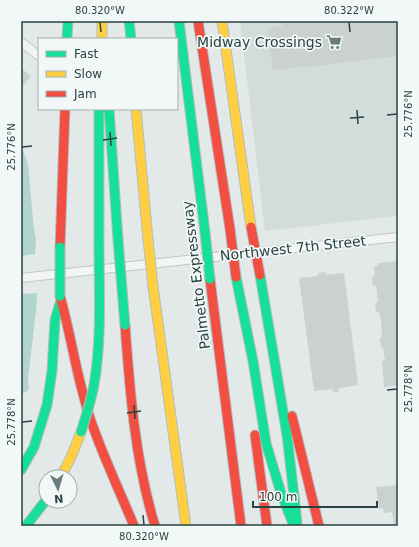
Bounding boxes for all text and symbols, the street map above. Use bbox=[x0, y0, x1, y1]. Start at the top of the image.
text: 80.320°W bbox=[75, 5, 125, 16]
text: 80.322°W bbox=[324, 5, 374, 16]
supermarket icon: Midway Crossings bbox=[325, 33, 343, 51]
place label: Midway Crossings bbox=[197, 34, 322, 50]
legend bbox=[38, 38, 178, 110]
text: Fast bbox=[74, 47, 98, 61]
text: Slow bbox=[74, 67, 102, 81]
text: Jam bbox=[73, 87, 97, 101]
text: 25.776°N bbox=[403, 90, 414, 138]
text: 25.776°N bbox=[6, 123, 17, 171]
street label: Palmetto Expressway bbox=[179, 200, 213, 350]
street label: Northwest 7th Street bbox=[219, 232, 367, 264]
text: 25.778°N bbox=[403, 365, 414, 413]
text: 25.778°N bbox=[6, 398, 17, 446]
north arrow bbox=[38, 469, 78, 509]
scale bar bbox=[253, 483, 377, 509]
text: 100 m bbox=[259, 490, 297, 504]
text: N bbox=[54, 492, 64, 505]
text: 80.320°W bbox=[119, 531, 169, 542]

